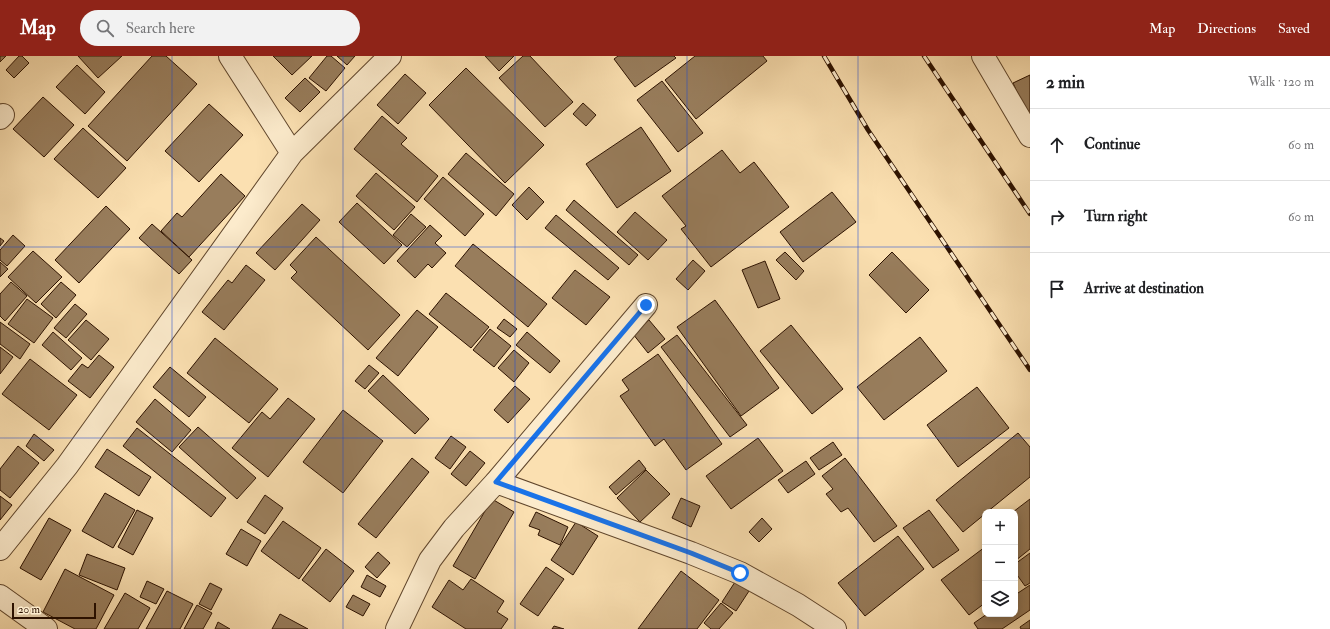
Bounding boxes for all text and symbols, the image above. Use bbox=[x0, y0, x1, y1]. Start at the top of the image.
search box bbox=[80, 10, 360, 46]
text: Map bbox=[20, 16, 56, 40]
icon: search bbox=[94, 17, 116, 39]
text: Search here bbox=[126, 19, 195, 38]
text: Map bbox=[1149, 20, 1175, 37]
text: Directions bbox=[1197, 20, 1256, 37]
text: Saved bbox=[1278, 20, 1310, 37]
text: 2 min bbox=[1046, 72, 1085, 93]
text: Walk · 120 m bbox=[1248, 74, 1314, 90]
icon: ahead bbox=[1046, 134, 1068, 156]
text: Continue bbox=[1084, 135, 1140, 154]
text: 60 m bbox=[1288, 137, 1314, 153]
icon: right bbox=[1046, 206, 1068, 228]
text: Turn right bbox=[1084, 207, 1147, 226]
text: 60 m bbox=[1288, 209, 1314, 225]
icon: arrive bbox=[1046, 278, 1068, 300]
text: Arrive at destination bbox=[1084, 279, 1204, 298]
route end bbox=[637, 296, 655, 314]
map controls bbox=[982, 509, 1018, 617]
button: + bbox=[982, 509, 1018, 545]
button: − bbox=[982, 545, 1018, 581]
route start bbox=[731, 564, 749, 582]
button: layers bbox=[982, 581, 1018, 617]
scale bar bbox=[12, 601, 96, 620]
text: 20 m bbox=[18, 603, 40, 616]

